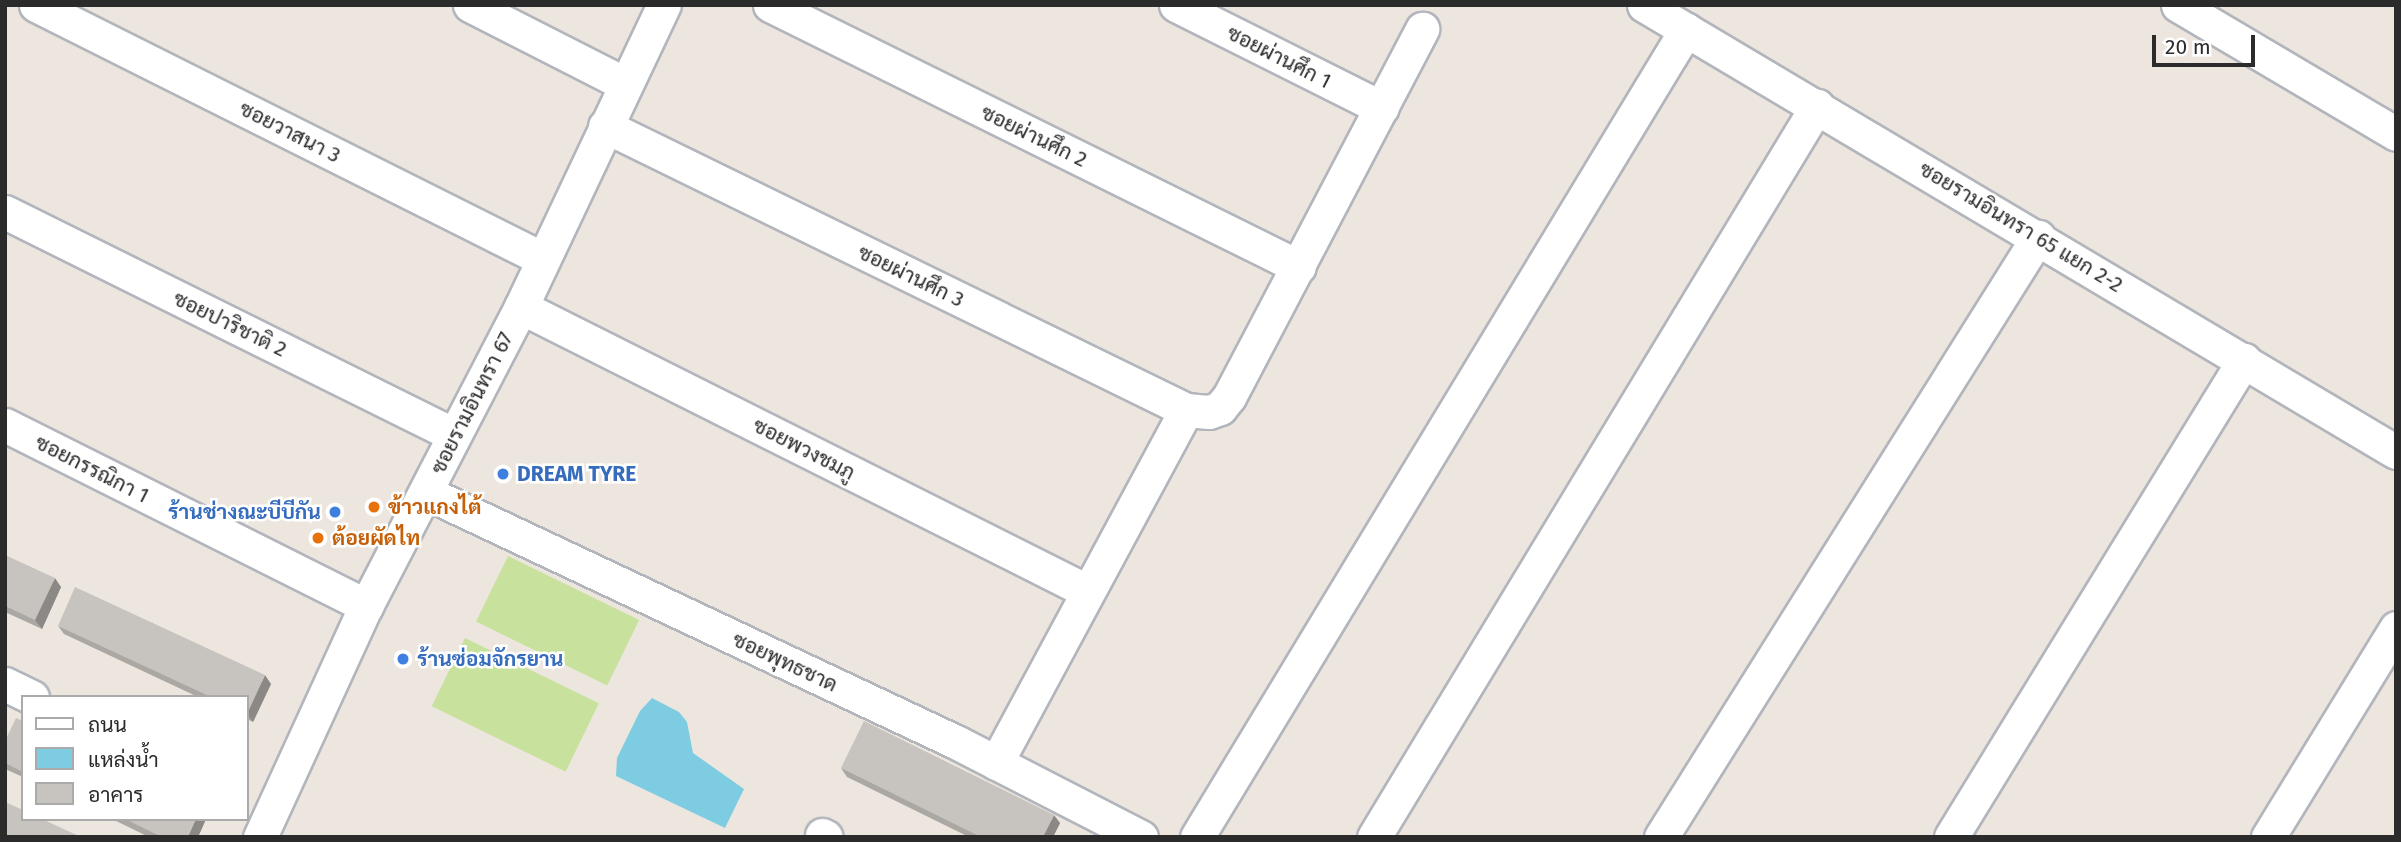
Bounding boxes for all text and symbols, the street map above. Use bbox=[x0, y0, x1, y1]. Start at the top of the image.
street label: ซอยผ่านศึก 1 bbox=[1223, 20, 1335, 94]
scale bar bbox=[2156, 21, 2259, 65]
text: 20 m bbox=[2165, 34, 2211, 60]
street label: ซอยวาสนา 3 bbox=[235, 96, 345, 168]
street label: ซอยผ่านศึก 2 bbox=[977, 100, 1091, 172]
street label: ซอยรามอินทรา 65 แยก 2-2 bbox=[1915, 156, 2127, 298]
street label: ซอยผ่านศึก 3 bbox=[854, 240, 968, 312]
street label: ซอยปาริชาติ 2 bbox=[169, 286, 291, 362]
street label: ซอยรามอินทรา 67 bbox=[425, 328, 519, 478]
street label: ซอยพวงชมภู bbox=[749, 413, 859, 485]
street label: ซอยกรรณิกา 1 bbox=[31, 430, 153, 508]
place label: DREAM TYRE bbox=[517, 461, 636, 487]
marker: DREAM TYRE bbox=[495, 466, 511, 482]
place label: ข้าวแกงไต้ bbox=[388, 494, 481, 520]
place label: ร้านช่างณะบีบีกัน bbox=[168, 499, 321, 525]
marker: ข้าวแกงไต้ bbox=[366, 499, 382, 515]
marker: ร้านช่างณะบีบีกัน bbox=[327, 504, 343, 520]
place label: ต้อยผัดไท bbox=[332, 525, 420, 551]
marker: ต้อยผัดไท bbox=[310, 530, 326, 546]
street label: ซอยพุทธชาด bbox=[729, 627, 841, 697]
place label: ร้านซ่อมจักรยาน bbox=[417, 646, 563, 672]
marker: ร้านซ่อมจักรยาน bbox=[395, 651, 411, 667]
legend bbox=[21, 695, 248, 821]
text: ถนน bbox=[88, 712, 127, 738]
text: แหล่งน้ำ bbox=[88, 747, 159, 773]
text: อาคาร bbox=[88, 782, 144, 808]

